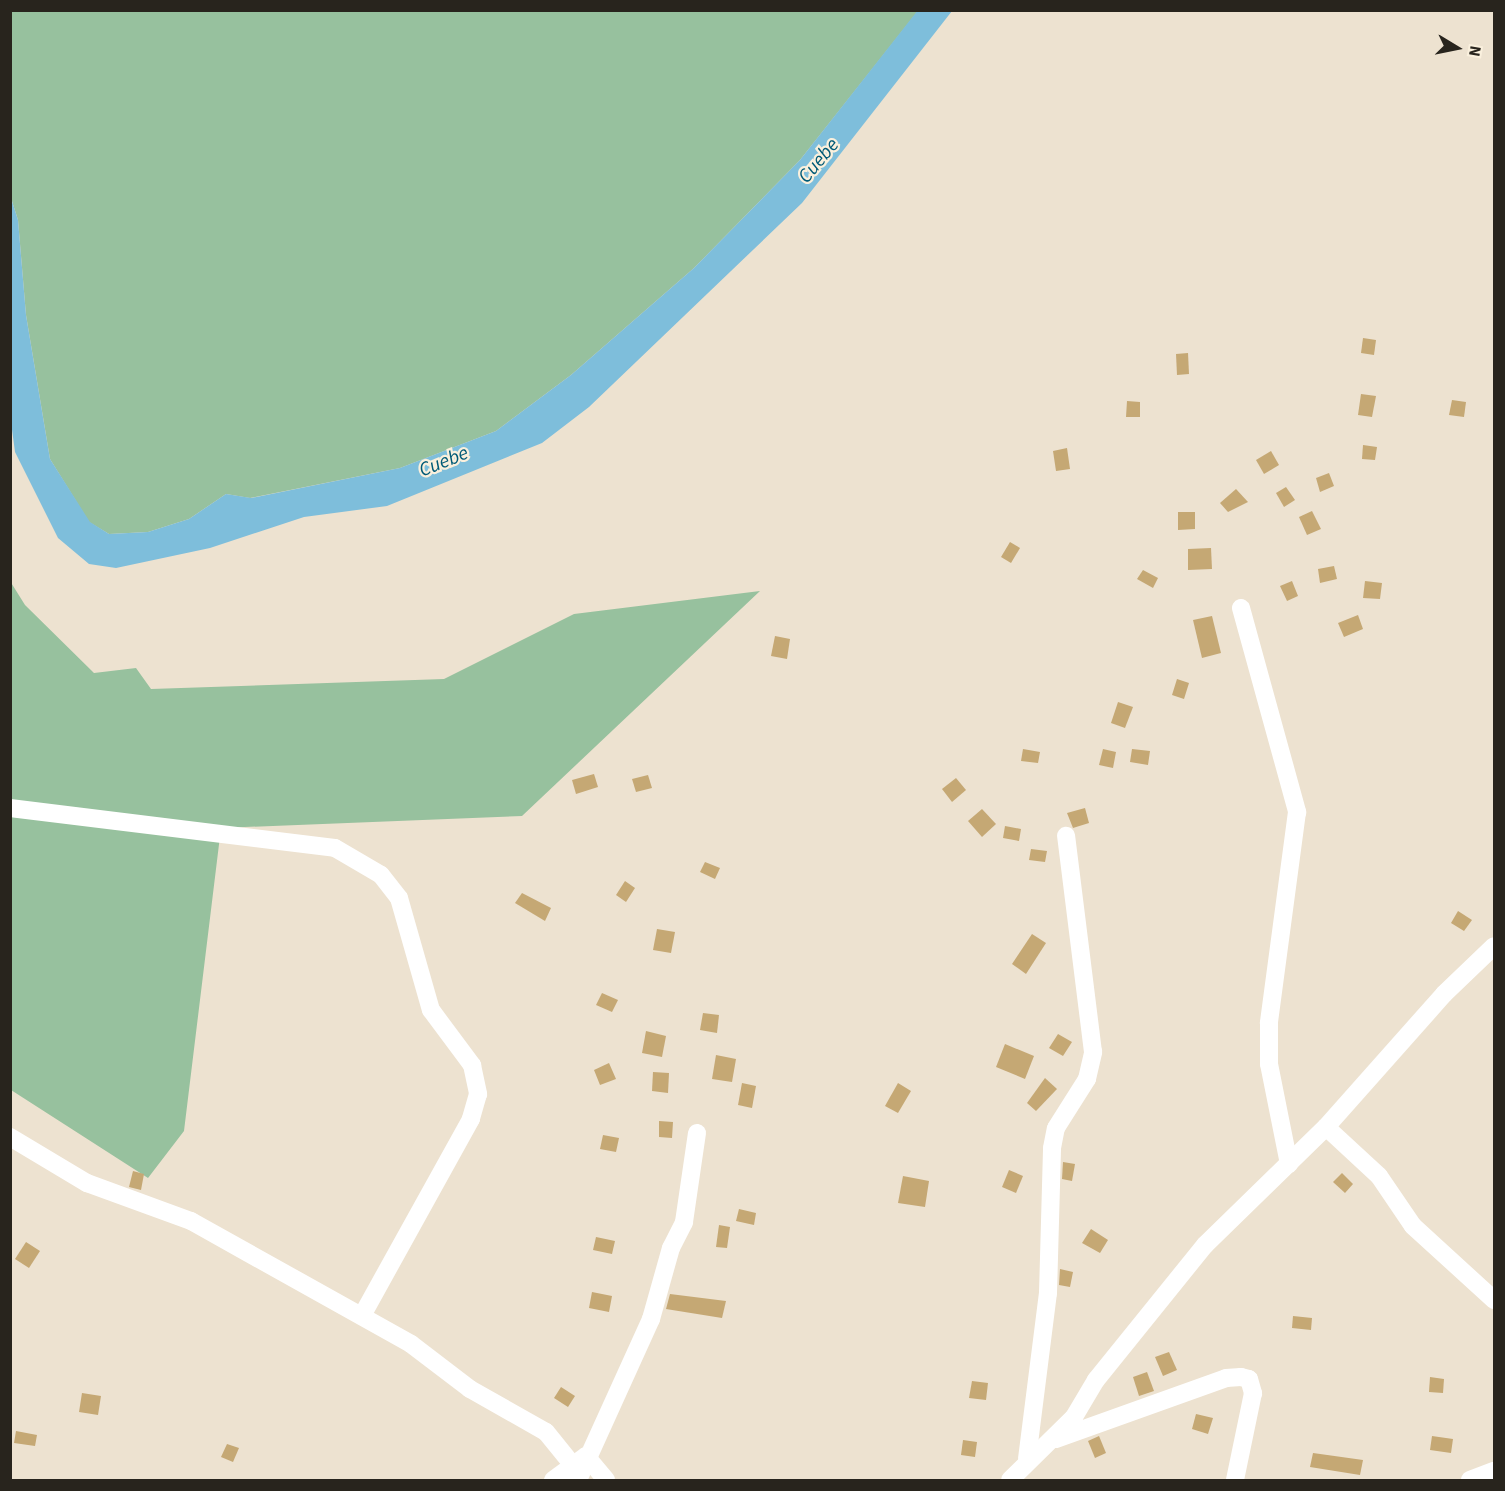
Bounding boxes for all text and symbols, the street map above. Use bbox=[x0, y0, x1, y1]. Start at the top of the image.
north arrow bbox=[1427, 18, 1487, 78]
text: N bbox=[1463, 44, 1486, 58]
water label: Cuebe bbox=[793, 134, 845, 188]
water label: Cuebe bbox=[416, 441, 472, 483]

